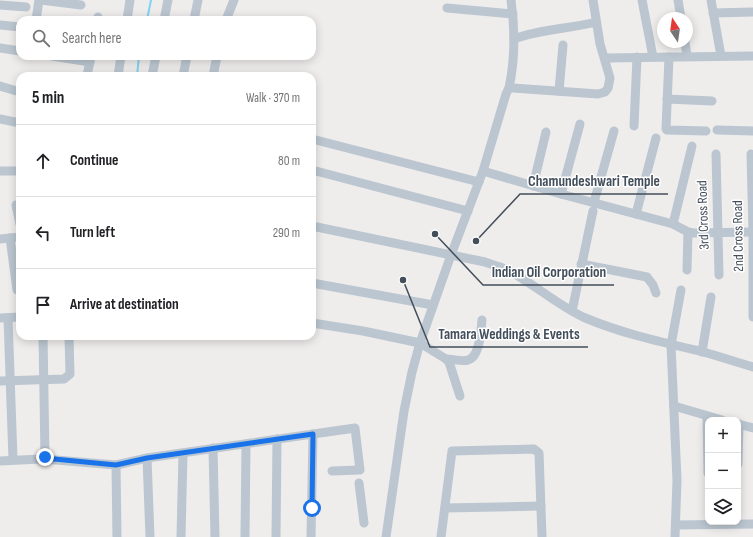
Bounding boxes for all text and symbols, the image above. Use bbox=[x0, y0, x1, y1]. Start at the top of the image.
north arrow bbox=[657, 12, 693, 48]
search box bbox=[16, 16, 316, 60]
icon: search bbox=[30, 27, 52, 49]
text: Search here bbox=[62, 29, 122, 48]
text: 5 min bbox=[32, 88, 64, 108]
text: Walk · 370 m bbox=[246, 90, 300, 106]
icon: ahead bbox=[32, 150, 54, 172]
text: Continue bbox=[70, 151, 119, 170]
text: 80 m bbox=[278, 153, 300, 169]
callout: Chamundeshwari Temple bbox=[520, 167, 668, 194]
text: Chamundeshwari Temple bbox=[528, 172, 660, 191]
street label: 3rd Cross Road bbox=[693, 180, 713, 250]
street label: 2nd Cross Road bbox=[729, 200, 747, 272]
icon: left bbox=[32, 222, 54, 244]
text: Turn left bbox=[70, 223, 115, 242]
text: 290 m bbox=[273, 225, 300, 241]
callout: Indian Oil Corporation bbox=[483, 258, 614, 285]
text: Indian Oil Corporation bbox=[492, 263, 606, 282]
icon: arrive bbox=[32, 294, 54, 316]
text: Arrive at destination bbox=[70, 295, 179, 314]
callout: Tamara Weddings & Events bbox=[430, 320, 588, 347]
text: Tamara Weddings & Events bbox=[438, 325, 580, 344]
map controls bbox=[705, 417, 741, 525]
button: + bbox=[705, 417, 741, 453]
route end bbox=[36, 448, 54, 466]
button: − bbox=[705, 453, 741, 489]
button: layers bbox=[705, 489, 741, 525]
route start bbox=[303, 499, 321, 517]

